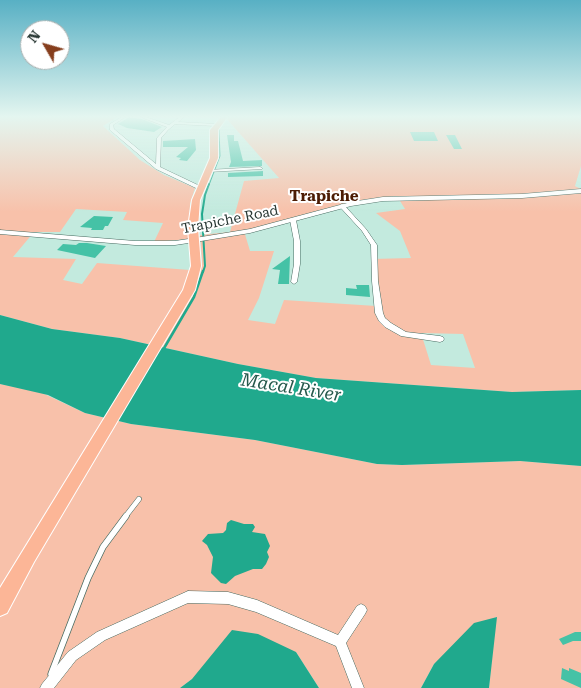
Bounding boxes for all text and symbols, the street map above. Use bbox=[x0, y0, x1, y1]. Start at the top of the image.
north arrow bbox=[20, 20, 70, 70]
text: N bbox=[24, 27, 44, 46]
district label: Trapiche bbox=[290, 188, 358, 206]
street label: Trapiche Road bbox=[180, 202, 280, 238]
water label: Macal River bbox=[239, 369, 343, 407]

